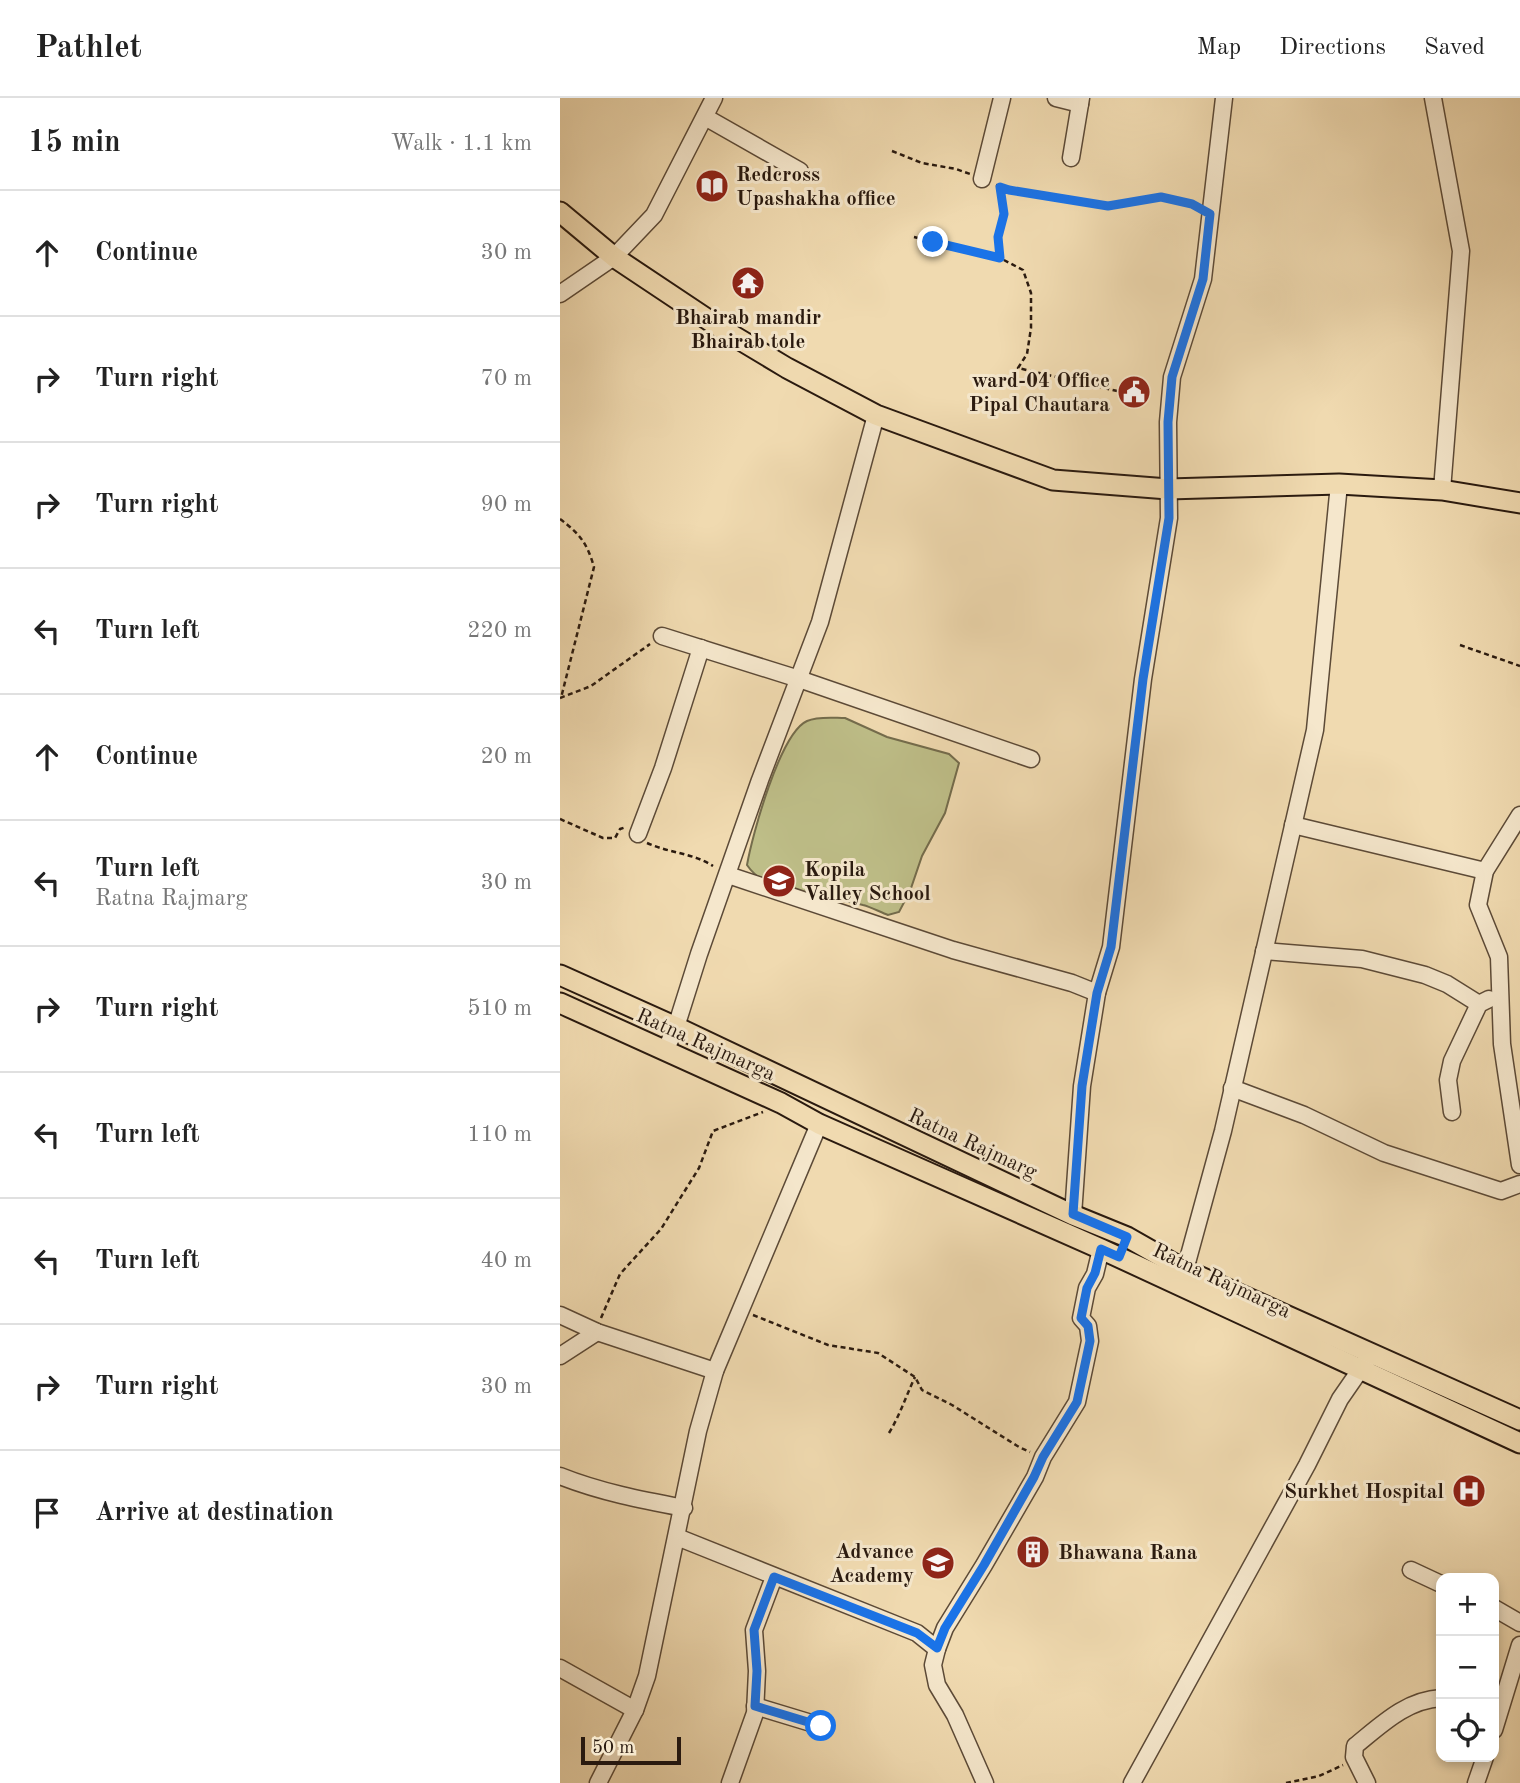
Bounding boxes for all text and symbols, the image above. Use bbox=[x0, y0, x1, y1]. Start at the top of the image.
text: Pathlet bbox=[35, 32, 142, 65]
text: Map bbox=[1197, 36, 1241, 60]
text: Directions bbox=[1279, 36, 1386, 60]
text: Saved bbox=[1424, 36, 1485, 60]
text: 15 min bbox=[28, 128, 121, 158]
text: Walk · 1.1 km bbox=[391, 132, 532, 155]
place label: Redcross Upashakha office bbox=[736, 165, 896, 210]
library icon: Redcross Upashakha office bbox=[693, 167, 731, 205]
route end bbox=[917, 226, 948, 257]
icon: ahead bbox=[28, 234, 66, 272]
text: Continue bbox=[95, 240, 198, 266]
text: 30 m bbox=[481, 241, 532, 264]
temple icon: Bhairab mandir Bhairab tole bbox=[729, 264, 767, 302]
place label: Bhairab mandir Bhairab tole bbox=[675, 308, 821, 353]
icon: right bbox=[28, 360, 66, 398]
text: Turn right bbox=[95, 366, 218, 392]
text: 70 m bbox=[481, 367, 532, 390]
place label: ward-04 Office Pipal Chautara bbox=[969, 371, 1110, 416]
public building icon: ward-04 Office Pipal Chautara bbox=[1115, 373, 1153, 411]
icon: right bbox=[28, 486, 66, 524]
text: Turn right bbox=[95, 492, 218, 518]
text: 90 m bbox=[481, 493, 532, 516]
icon: left bbox=[28, 612, 66, 650]
text: Turn left bbox=[95, 618, 200, 644]
text: 220 m bbox=[467, 619, 532, 642]
icon: ahead bbox=[28, 738, 66, 776]
text: Continue bbox=[95, 744, 198, 770]
text: 20 m bbox=[481, 745, 532, 768]
text: Turn left bbox=[95, 856, 200, 882]
place label: Kopila Valley School bbox=[804, 860, 931, 905]
school or university icon: Kopila Valley School bbox=[760, 862, 798, 900]
icon: left bbox=[28, 864, 66, 902]
text: 30 m bbox=[481, 871, 532, 894]
text: Ratna Rajmarg bbox=[95, 887, 248, 910]
icon: right bbox=[28, 990, 66, 1028]
text: Turn right bbox=[95, 996, 218, 1022]
text: 510 m bbox=[467, 997, 532, 1020]
street label: Ratna Rajmarga bbox=[633, 1005, 778, 1085]
street label: Ratna Rajmarg bbox=[905, 1105, 1041, 1184]
icon: left bbox=[28, 1116, 66, 1154]
text: Turn left bbox=[95, 1122, 200, 1148]
text: 110 m bbox=[467, 1123, 532, 1146]
street label: Ratna Rajmarga bbox=[1149, 1240, 1294, 1323]
icon: left bbox=[28, 1242, 66, 1280]
text: Turn left bbox=[95, 1248, 200, 1274]
text: 40 m bbox=[481, 1249, 532, 1272]
icon: right bbox=[28, 1368, 66, 1406]
text: Turn right bbox=[95, 1374, 218, 1400]
text: 30 m bbox=[481, 1375, 532, 1398]
hospital icon: Surkhet Hospital bbox=[1450, 1472, 1488, 1510]
place label: Surkhet Hospital bbox=[1284, 1482, 1444, 1503]
icon: arrive bbox=[28, 1494, 66, 1532]
text: Arrive at destination bbox=[95, 1500, 334, 1526]
building icon: Bhawana Rana bbox=[1014, 1533, 1052, 1571]
place label: Advance Academy bbox=[829, 1542, 914, 1587]
place label: Bhawana Rana bbox=[1058, 1543, 1198, 1564]
school or university icon: Advance Academy bbox=[919, 1544, 957, 1582]
map controls bbox=[1436, 1573, 1499, 1762]
button: + bbox=[1436, 1573, 1499, 1636]
button: − bbox=[1436, 1636, 1499, 1699]
button: locate bbox=[1436, 1699, 1499, 1762]
route start bbox=[805, 1710, 836, 1741]
scale bar bbox=[581, 1734, 681, 1766]
text: 50 m bbox=[592, 1739, 634, 1758]

